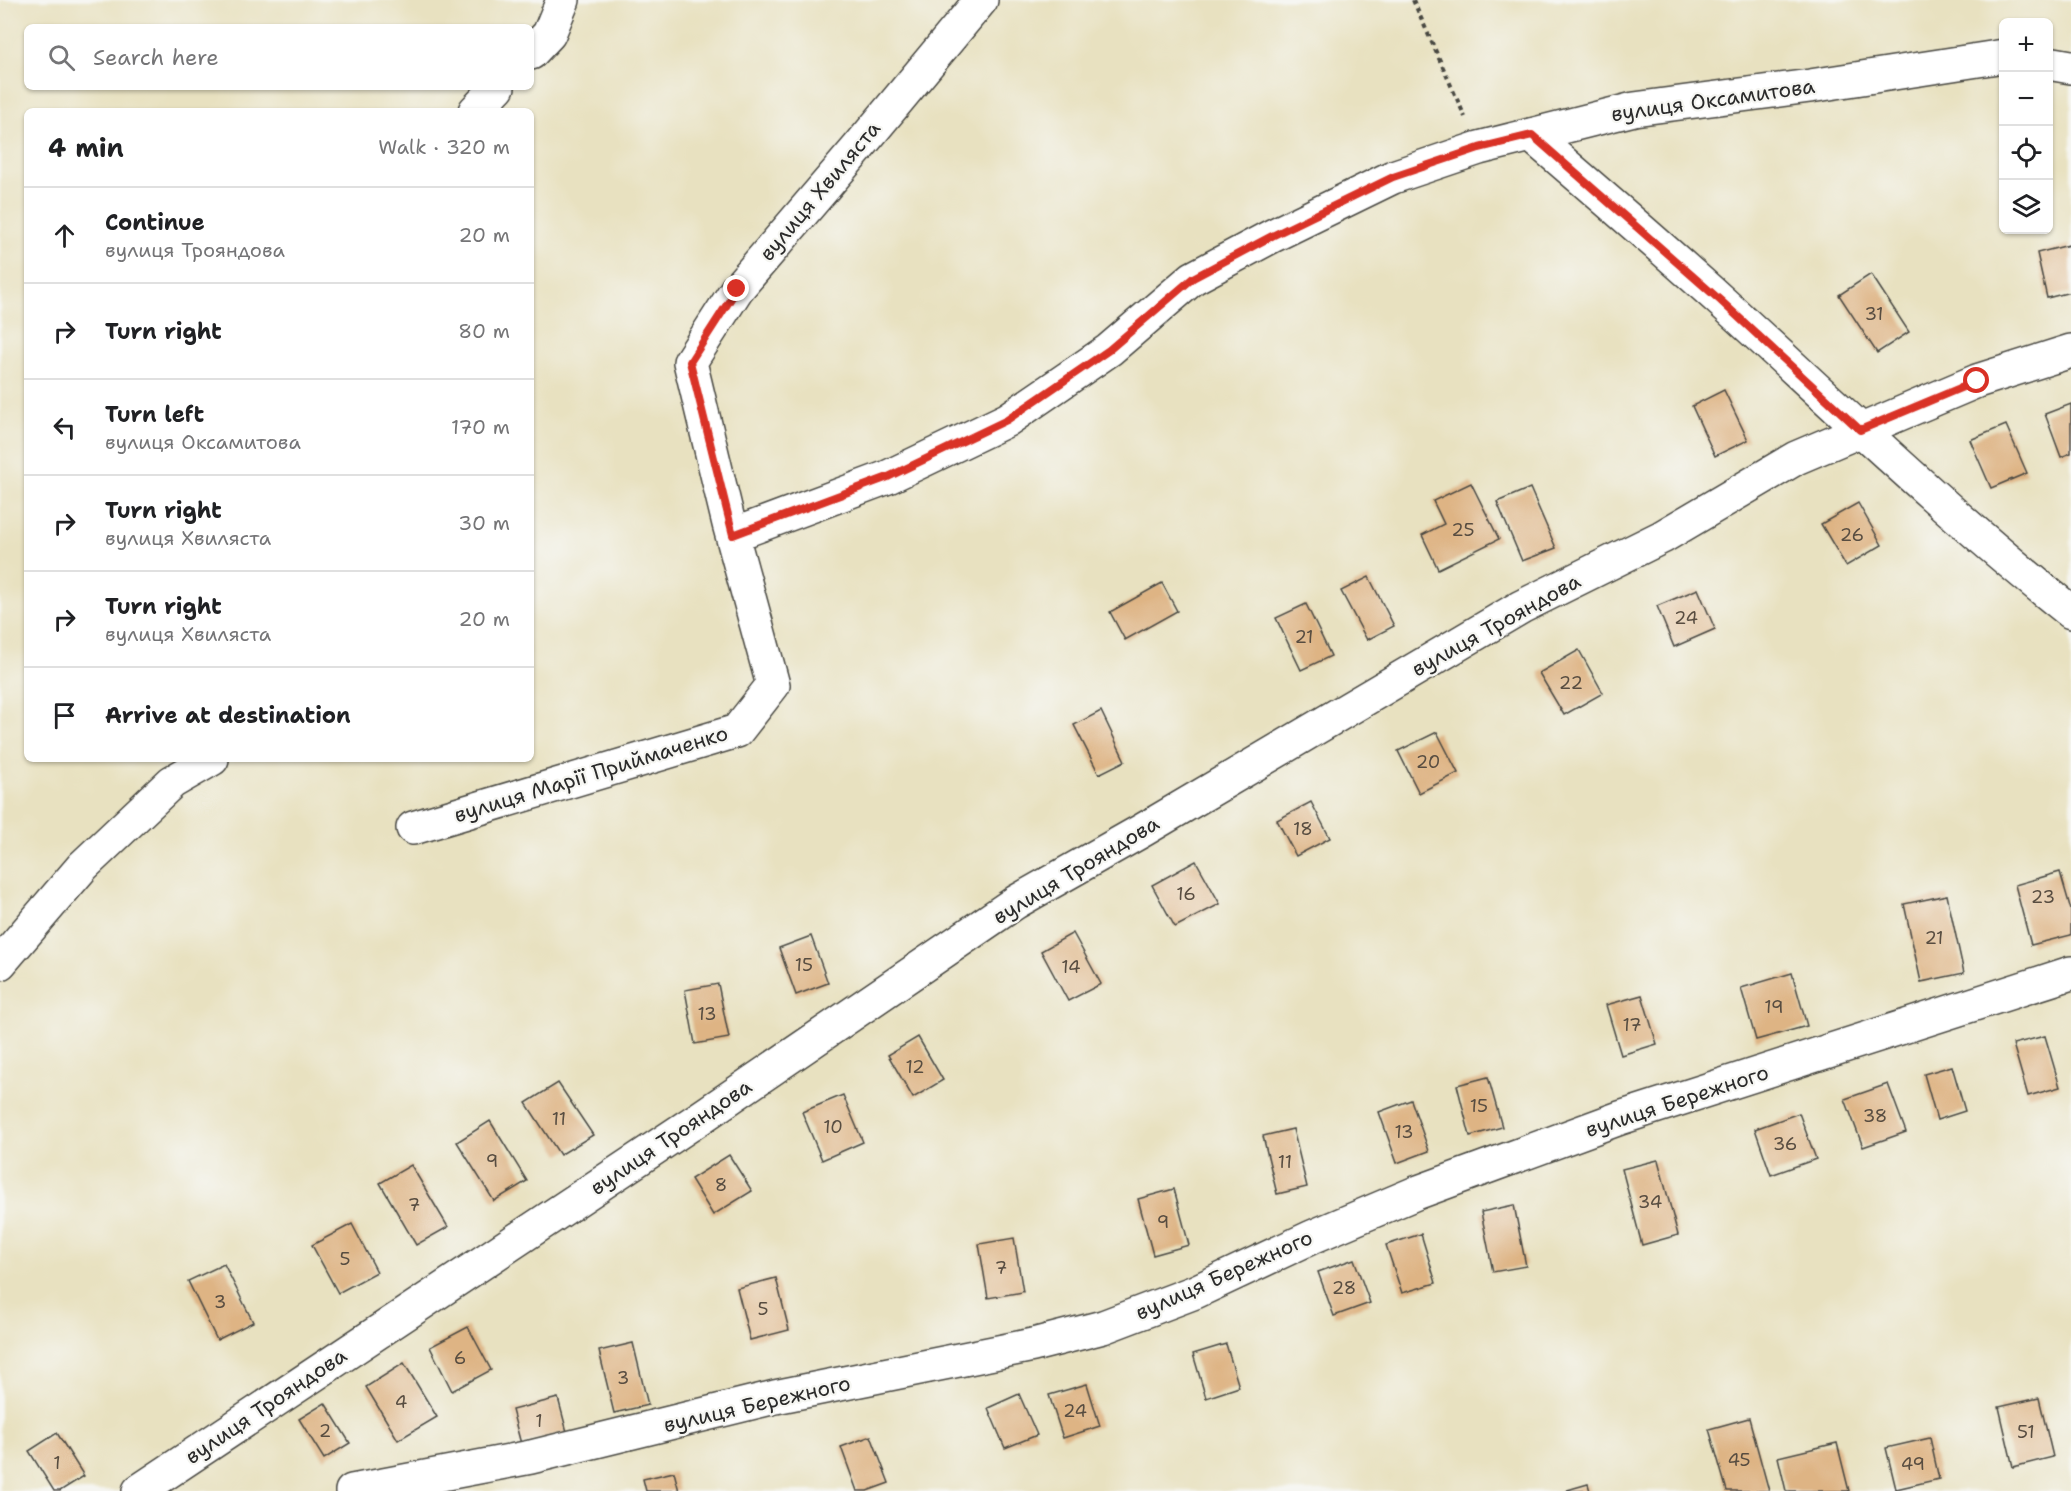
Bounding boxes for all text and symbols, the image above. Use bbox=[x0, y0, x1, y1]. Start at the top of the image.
map controls bbox=[1999, 18, 2053, 234]
button: + bbox=[1999, 18, 2053, 72]
search box bbox=[24, 24, 534, 90]
icon: search bbox=[45, 41, 78, 74]
text: Search here bbox=[93, 43, 219, 72]
street label: вулиця Оксамитова bbox=[1609, 72, 1817, 128]
button: − bbox=[1999, 72, 2053, 126]
street label: вулиця Хвиляста bbox=[753, 115, 887, 267]
button: locate bbox=[1999, 126, 2053, 180]
text: 4 min bbox=[48, 130, 124, 165]
text: Walk · 320 m bbox=[378, 134, 510, 160]
button: layers bbox=[1999, 180, 2053, 234]
text: Continue bbox=[105, 208, 205, 237]
icon: ahead bbox=[48, 219, 81, 252]
text: 20 m bbox=[459, 222, 510, 248]
text: вулиця Трояндова bbox=[105, 237, 285, 263]
route end bbox=[723, 275, 749, 301]
house number: 31 bbox=[1864, 302, 1884, 326]
icon: right bbox=[48, 315, 81, 348]
text: Turn right bbox=[105, 317, 222, 346]
text: 80 m bbox=[458, 318, 510, 344]
route start bbox=[1963, 367, 1989, 393]
text: Turn left bbox=[105, 400, 204, 429]
icon: left bbox=[48, 411, 81, 444]
text: 170 m bbox=[451, 414, 510, 440]
text: вулиця Оксамитова bbox=[105, 429, 301, 455]
text: Turn right bbox=[105, 496, 222, 525]
icon: right bbox=[48, 507, 81, 540]
text: 30 m bbox=[458, 510, 510, 536]
house number: 25 bbox=[1451, 518, 1475, 542]
house number: 26 bbox=[1840, 523, 1864, 547]
text: вулиця Хвиляста bbox=[105, 525, 271, 551]
street label: вулиця Трояндова bbox=[1407, 567, 1585, 683]
text: Turn right bbox=[105, 592, 222, 621]
icon: right bbox=[48, 603, 81, 636]
text: 20 m bbox=[459, 606, 510, 632]
house number: 24 bbox=[1674, 606, 1698, 630]
text: вулиця Хвиляста bbox=[105, 621, 271, 647]
house number: 21 bbox=[1294, 625, 1314, 649]
house number: 22 bbox=[1559, 671, 1583, 695]
icon: arrive bbox=[48, 699, 81, 732]
text: Arrive at destination bbox=[105, 701, 351, 730]
street label: вулиця Марії Приймаченко bbox=[451, 719, 731, 829]
house number: 20 bbox=[1416, 750, 1440, 774]
street label: вулиця Трояндова bbox=[988, 809, 1164, 931]
house number: 18 bbox=[1293, 817, 1313, 841]
house number: 16 bbox=[1176, 882, 1196, 906]
house number: 23 bbox=[2031, 885, 2055, 909]
house number: 21 bbox=[1924, 926, 1944, 950]
house number: 15 bbox=[795, 953, 813, 977]
house number: 14 bbox=[1061, 955, 1081, 979]
house number: 19 bbox=[1764, 995, 1784, 1019]
house number: 13 bbox=[697, 1002, 717, 1026]
house number: 17 bbox=[1622, 1013, 1642, 1037]
house number: 12 bbox=[905, 1055, 925, 1079]
street label: вулиця Бережного bbox=[1582, 1058, 1772, 1144]
street label: вулиця Трояндова bbox=[585, 1073, 757, 1201]
house number: 15 bbox=[1470, 1094, 1488, 1118]
house number: 38 bbox=[1863, 1104, 1887, 1128]
house number: 11 bbox=[552, 1107, 566, 1131]
house number: 10 bbox=[823, 1115, 843, 1139]
house number: 13 bbox=[1394, 1120, 1414, 1144]
house number: 36 bbox=[1773, 1132, 1797, 1156]
house number: 9 bbox=[486, 1149, 498, 1173]
house number: 11 bbox=[1278, 1150, 1292, 1174]
house number: 8 bbox=[715, 1173, 727, 1197]
house number: 34 bbox=[1638, 1190, 1662, 1214]
house number: 7 bbox=[408, 1193, 420, 1217]
house number: 9 bbox=[1157, 1210, 1169, 1234]
street label: вулиця Бережного bbox=[1131, 1223, 1317, 1327]
house number: 5 bbox=[339, 1247, 351, 1271]
house number: 7 bbox=[995, 1256, 1007, 1280]
house number: 28 bbox=[1332, 1276, 1356, 1300]
house number: 3 bbox=[214, 1290, 226, 1314]
house number: 5 bbox=[757, 1297, 769, 1321]
street label: вулиця Трояндова bbox=[180, 1342, 352, 1470]
house number: 6 bbox=[454, 1346, 466, 1370]
house number: 3 bbox=[617, 1366, 629, 1390]
street label: вулиця Бережного bbox=[661, 1369, 853, 1439]
house number: 4 bbox=[395, 1390, 407, 1414]
house number: 24 bbox=[1063, 1399, 1087, 1423]
house number: 1 bbox=[535, 1409, 543, 1433]
house number: 2 bbox=[319, 1419, 331, 1443]
house number: 51 bbox=[2017, 1420, 2035, 1444]
house number: 45 bbox=[1727, 1448, 1751, 1472]
house number: 1 bbox=[53, 1451, 61, 1475]
house number: 49 bbox=[1901, 1452, 1925, 1476]

